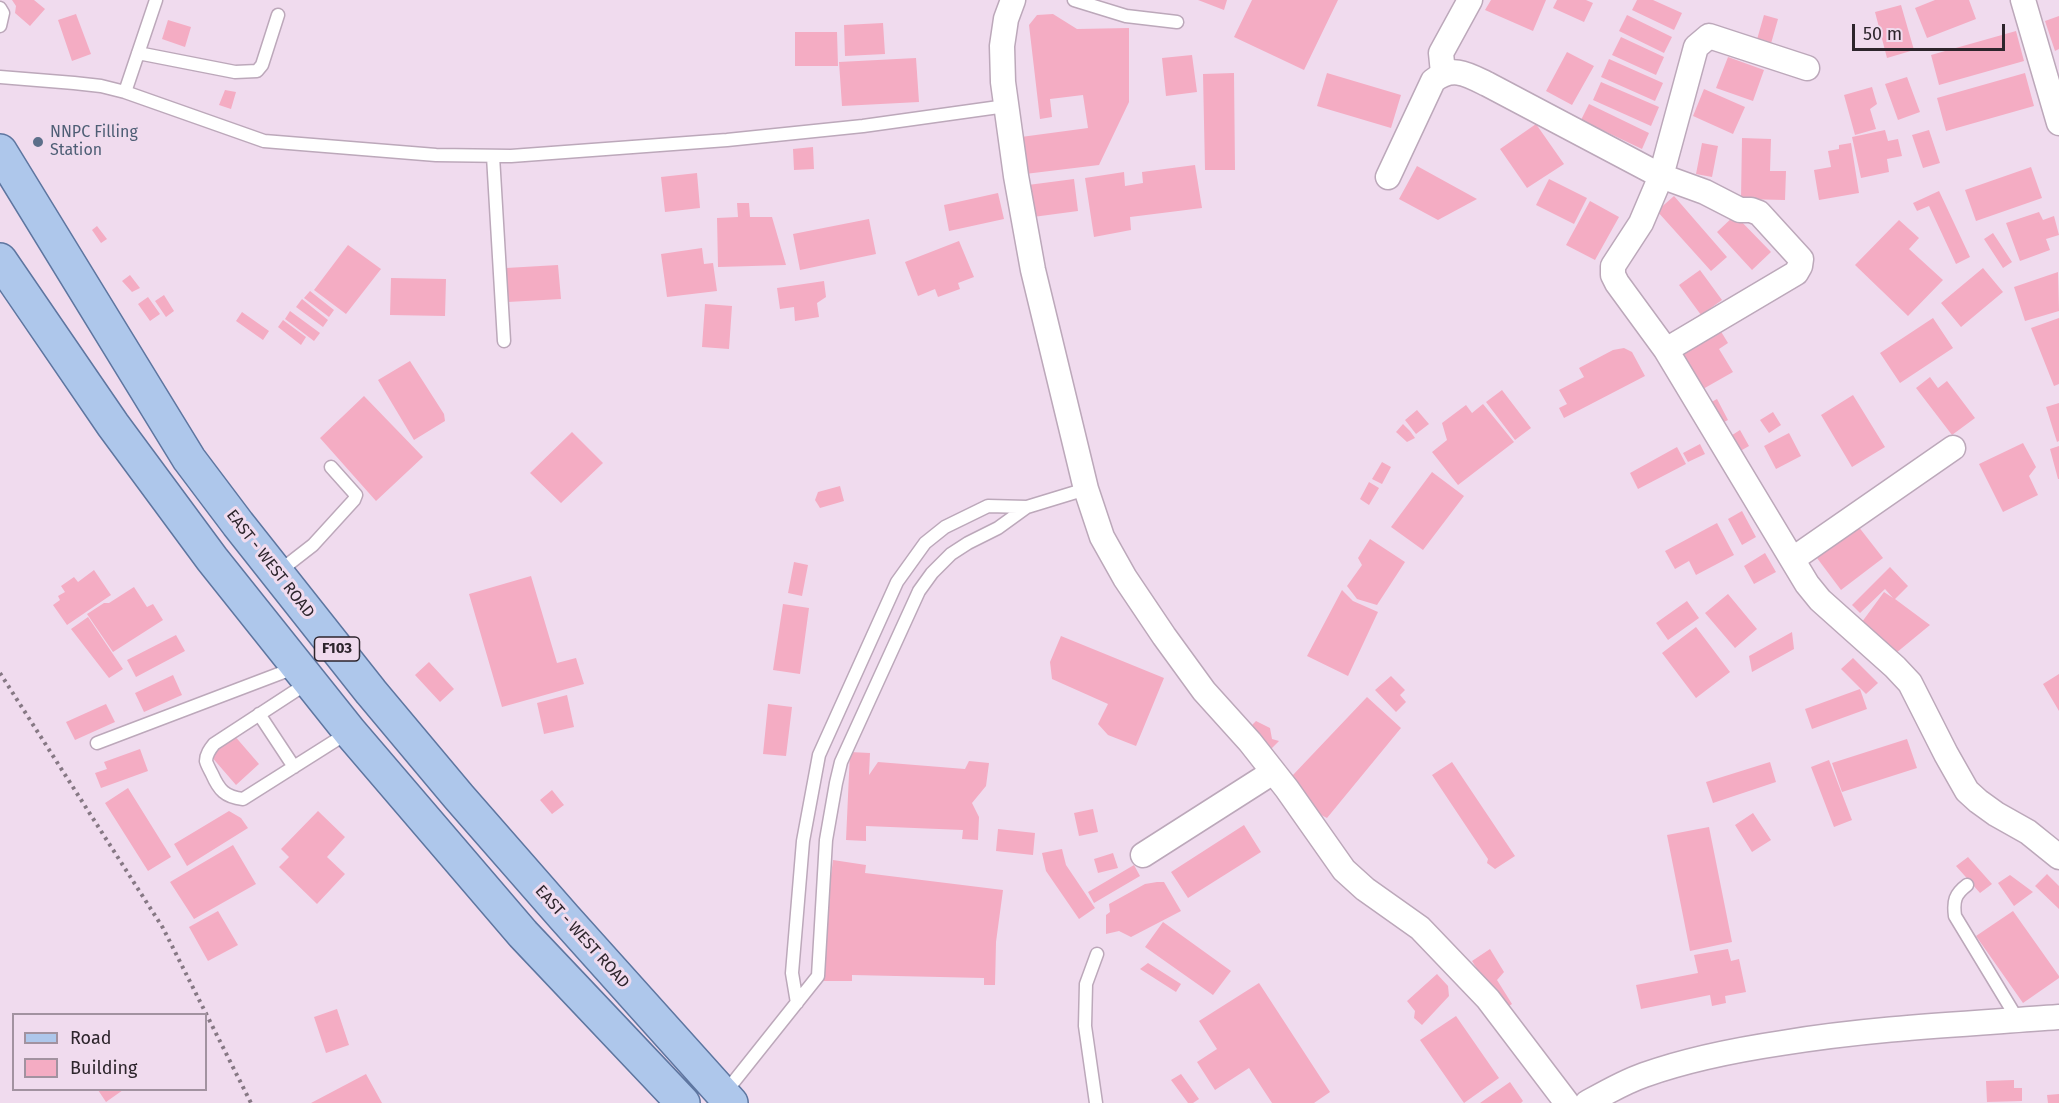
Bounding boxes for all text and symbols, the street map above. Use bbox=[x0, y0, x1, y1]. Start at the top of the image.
scale bar bbox=[1855, 12, 2008, 50]
text: 50 m bbox=[1863, 23, 1902, 45]
place label: NNPC Filling Station bbox=[50, 123, 138, 161]
marker: NNPC Filling Station bbox=[31, 135, 45, 149]
street label: EAST - WEST ROAD bbox=[222, 506, 318, 622]
road number: F103 bbox=[314, 637, 360, 661]
street label: EAST - WEST ROAD bbox=[531, 882, 633, 992]
legend bbox=[12, 1013, 207, 1091]
text: Road bbox=[70, 1027, 112, 1049]
text: Building bbox=[70, 1057, 137, 1079]

